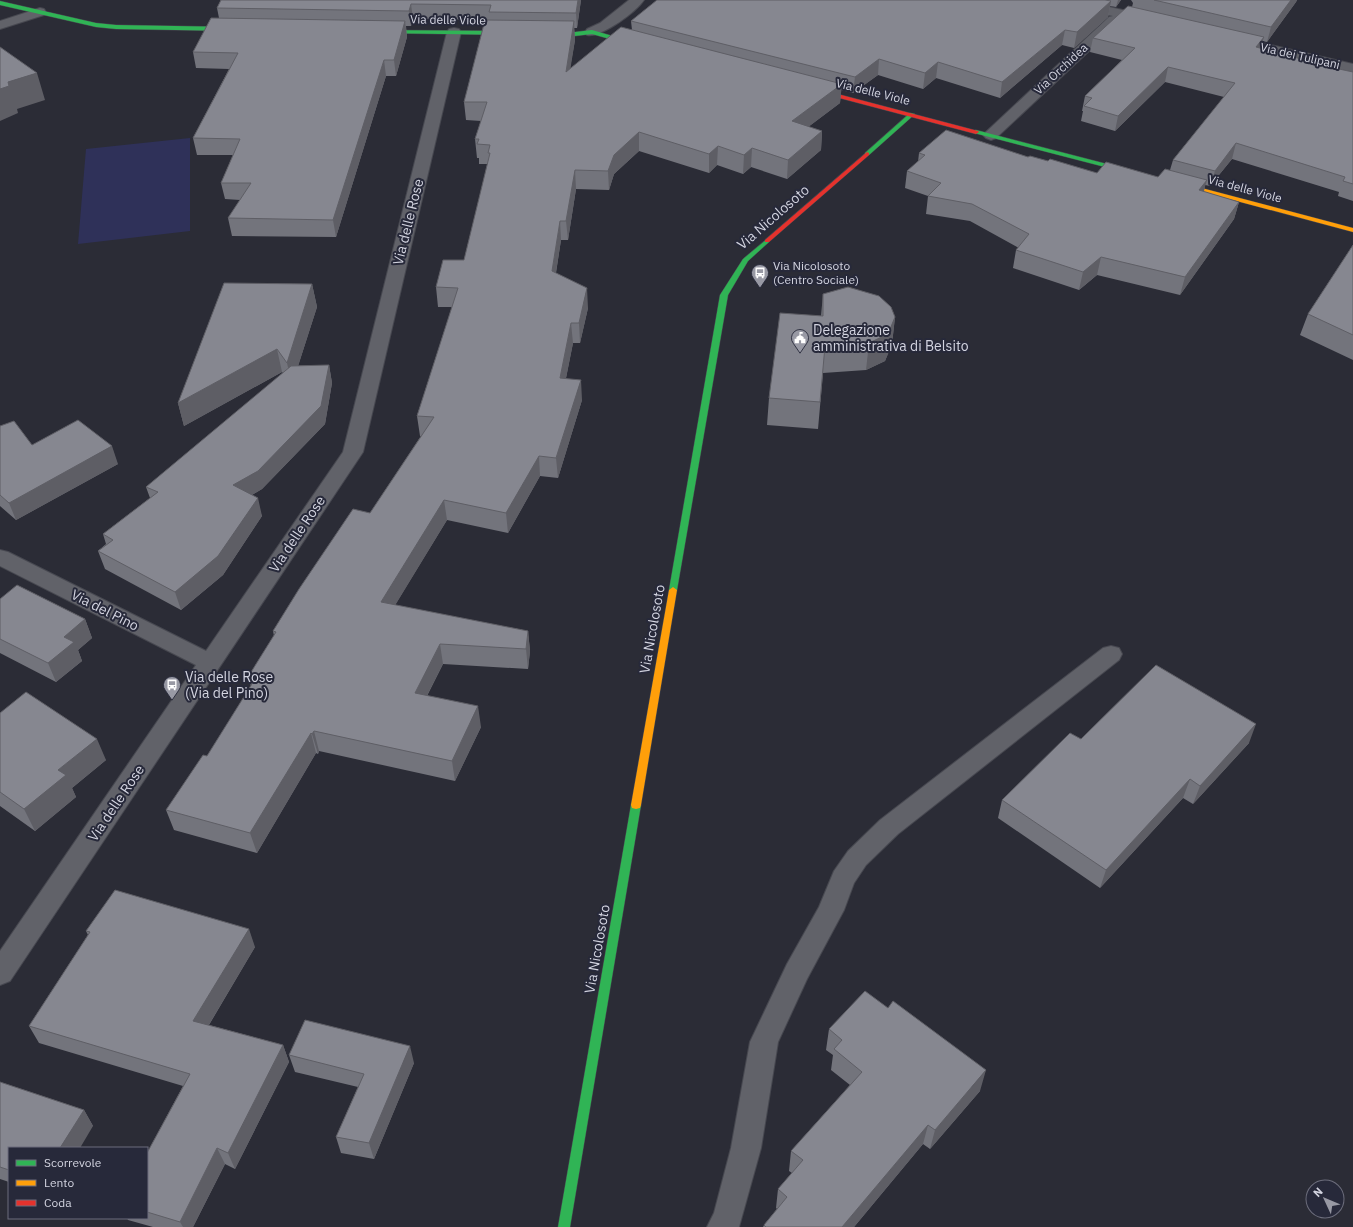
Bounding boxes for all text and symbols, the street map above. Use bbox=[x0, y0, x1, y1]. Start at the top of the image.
street label: Via delle Viole bbox=[410, 11, 486, 28]
street label: Via Orchidea bbox=[1031, 39, 1091, 97]
street label: Via dei Tulipani bbox=[1259, 39, 1341, 72]
street label: Via delle Viole bbox=[834, 75, 912, 108]
street label: Via delle Viole bbox=[1207, 171, 1284, 206]
street label: Via delle Rose bbox=[389, 177, 427, 267]
street label: Via Nicolosoto bbox=[733, 181, 813, 253]
place label: Via Nicolosoto (Centro Sociale) bbox=[773, 258, 859, 287]
bus stop icon: Via Nicolosoto (Centro Sociale) bbox=[750, 263, 770, 288]
place label: Delegazione amministrativa di Belsito bbox=[813, 321, 969, 355]
public building icon: Delegazione amministrativa di Belsito bbox=[790, 328, 810, 353]
street label: Via delle Rose bbox=[265, 492, 329, 576]
street label: Via Nicolosoto bbox=[635, 583, 669, 675]
street label: Via del Pino bbox=[68, 585, 142, 635]
place label: Via delle Rose (Via del Pino) bbox=[185, 668, 274, 702]
bus stop icon: Via delle Rose (Via del Pino) bbox=[162, 675, 182, 700]
street label: Via delle Rose bbox=[84, 761, 148, 845]
street label: Via Nicolosoto bbox=[580, 903, 614, 995]
legend bbox=[8, 1147, 148, 1219]
text: Scorrevole bbox=[44, 1155, 102, 1170]
text: Lento bbox=[44, 1175, 74, 1190]
north arrow bbox=[1305, 1179, 1345, 1219]
text: N bbox=[1310, 1184, 1326, 1200]
text: Coda bbox=[44, 1195, 72, 1210]

